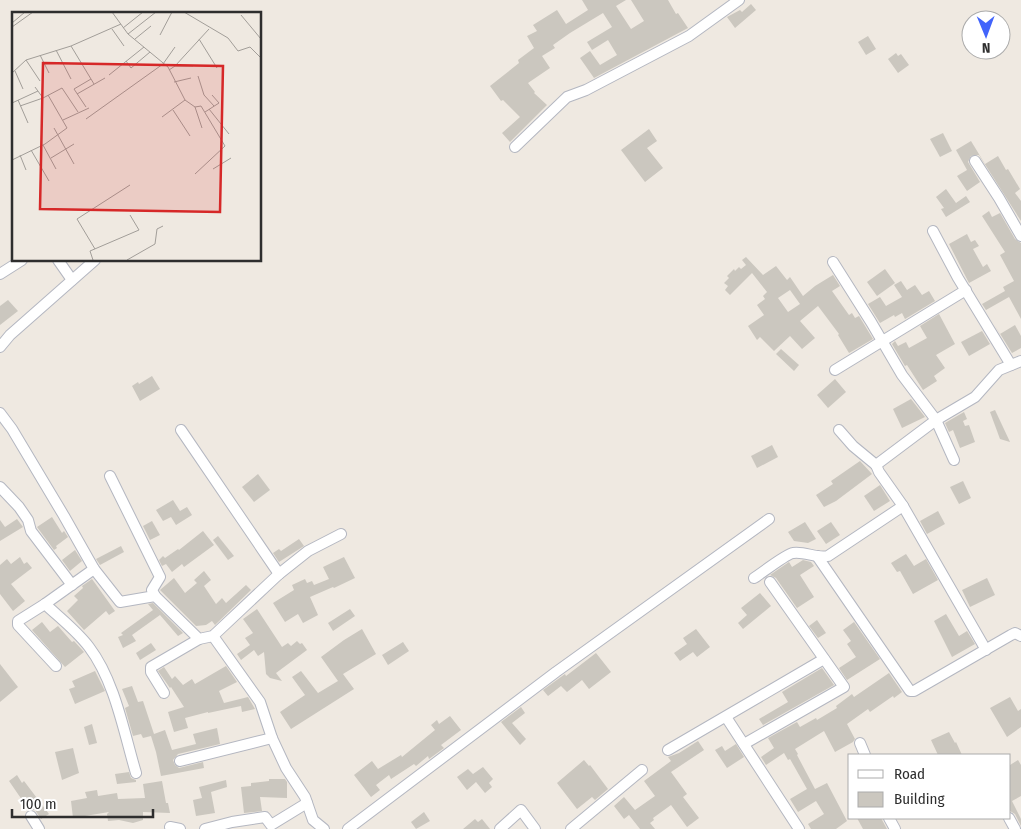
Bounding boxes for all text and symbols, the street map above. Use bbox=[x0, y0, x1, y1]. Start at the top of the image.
north arrow bbox=[961, 10, 1011, 60]
inset map bbox=[12, 12, 261, 261]
text: N bbox=[982, 39, 991, 56]
legend bbox=[848, 754, 1011, 819]
text: Road bbox=[894, 765, 925, 783]
scale bar bbox=[12, 786, 154, 818]
text: Building bbox=[894, 790, 945, 808]
text: 100 m bbox=[20, 795, 57, 813]

